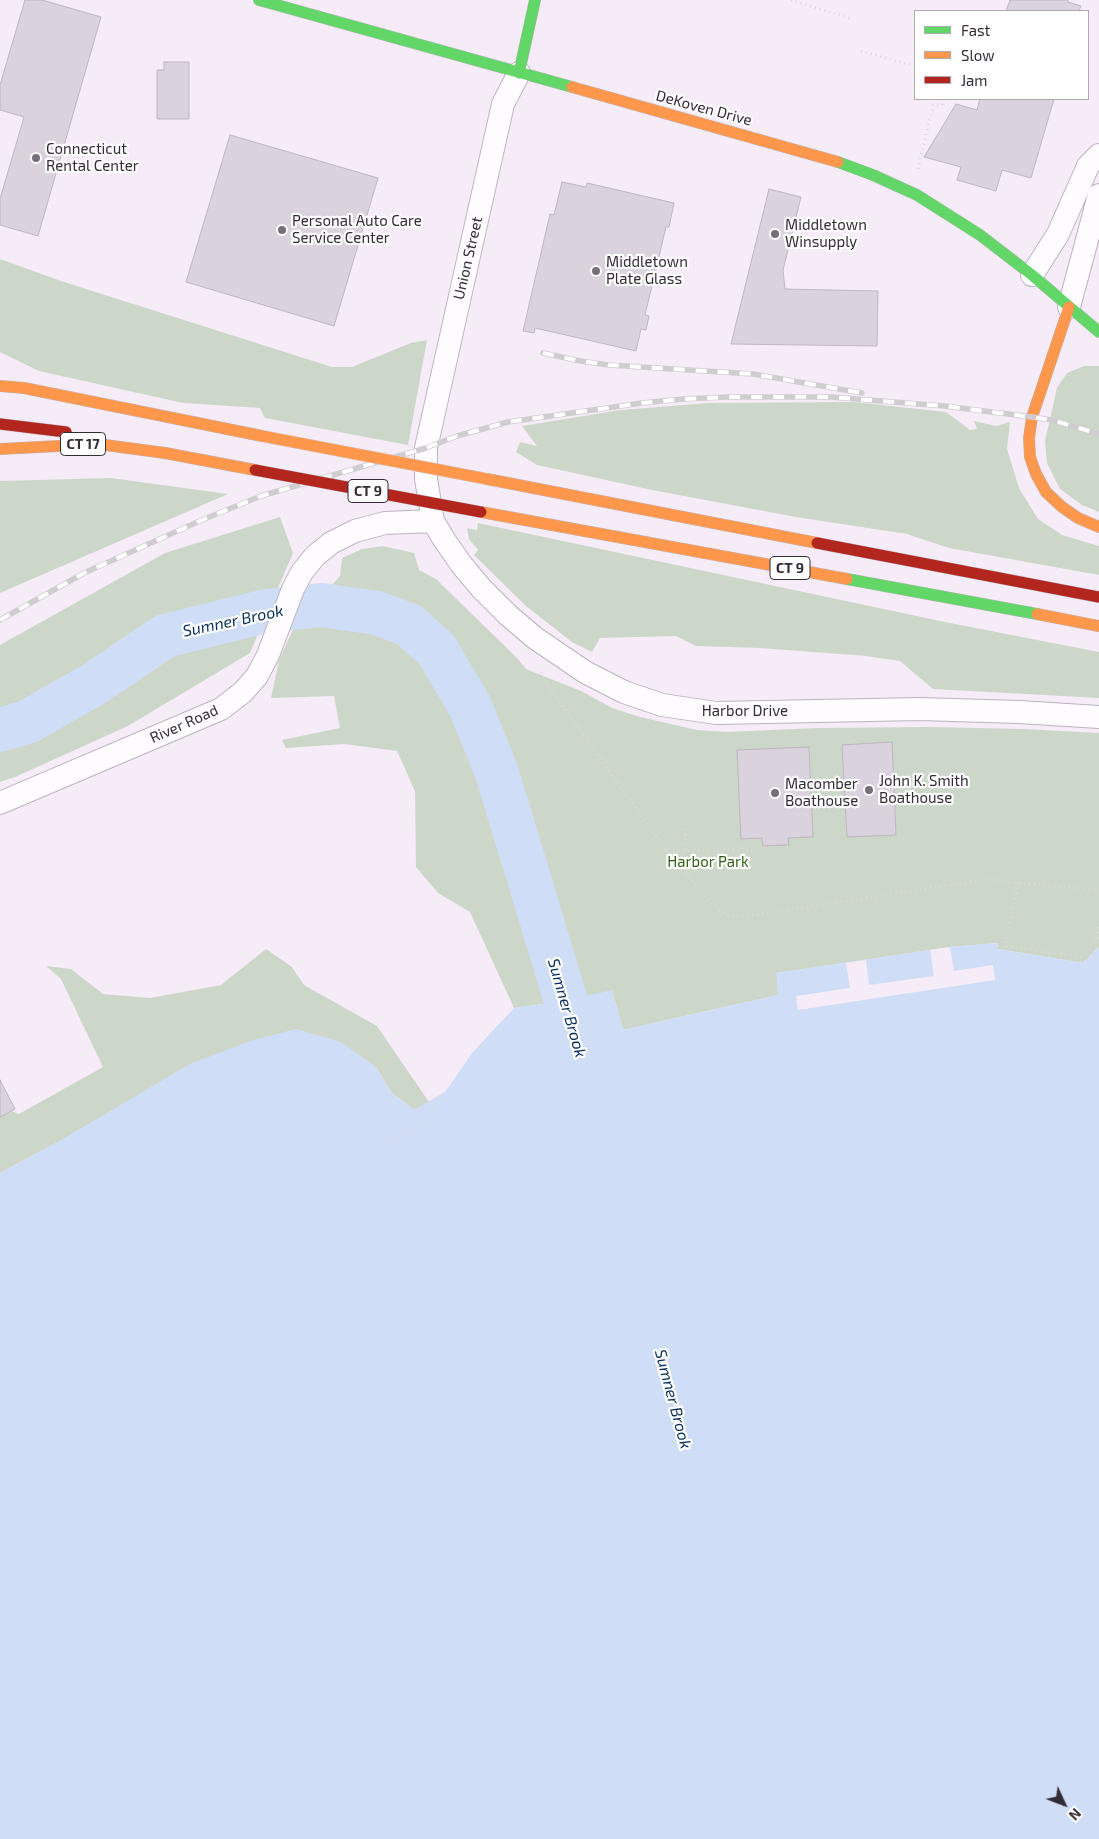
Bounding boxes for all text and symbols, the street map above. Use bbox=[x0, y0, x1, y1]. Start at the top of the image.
legend bbox=[914, 10, 1089, 100]
text: Fast bbox=[961, 21, 990, 39]
text: Slow bbox=[961, 46, 995, 64]
text: Jam bbox=[961, 71, 987, 89]
street label: DeKoven Drive bbox=[654, 87, 754, 129]
place label: Connecticut Rental Center bbox=[46, 140, 139, 175]
marker: Connecticut Rental Center bbox=[30, 152, 42, 164]
place label: Personal Auto Care Service Center bbox=[292, 212, 422, 247]
street label: Union Street bbox=[450, 215, 486, 301]
place label: Middletown Winsupply bbox=[785, 216, 867, 251]
marker: Personal Auto Care Service Center bbox=[276, 224, 288, 236]
marker: Middletown Winsupply bbox=[769, 228, 781, 240]
place label: Middletown Plate Glass bbox=[606, 253, 688, 288]
marker: Middletown Plate Glass bbox=[590, 265, 602, 277]
road number: CT 17 bbox=[61, 432, 106, 456]
road number: CT 9 bbox=[348, 480, 388, 502]
road number: CT 9 bbox=[770, 556, 810, 580]
water label: Sumner Brook bbox=[181, 601, 285, 641]
street label: River Road bbox=[147, 701, 221, 747]
street label: Harbor Drive bbox=[702, 702, 788, 720]
place label: John K. Smith Boathouse bbox=[879, 772, 969, 807]
place label: Macomber Boathouse bbox=[785, 775, 858, 810]
marker: John K. Smith Boathouse bbox=[863, 784, 875, 796]
marker: Macomber Boathouse bbox=[769, 787, 781, 799]
park label: Harbor Park bbox=[667, 853, 749, 871]
water label: Sumner Brook bbox=[544, 956, 590, 1060]
water label: Sumner Brook bbox=[650, 1347, 696, 1451]
north arrow bbox=[1039, 1779, 1089, 1829]
text: N bbox=[1066, 1805, 1085, 1824]

